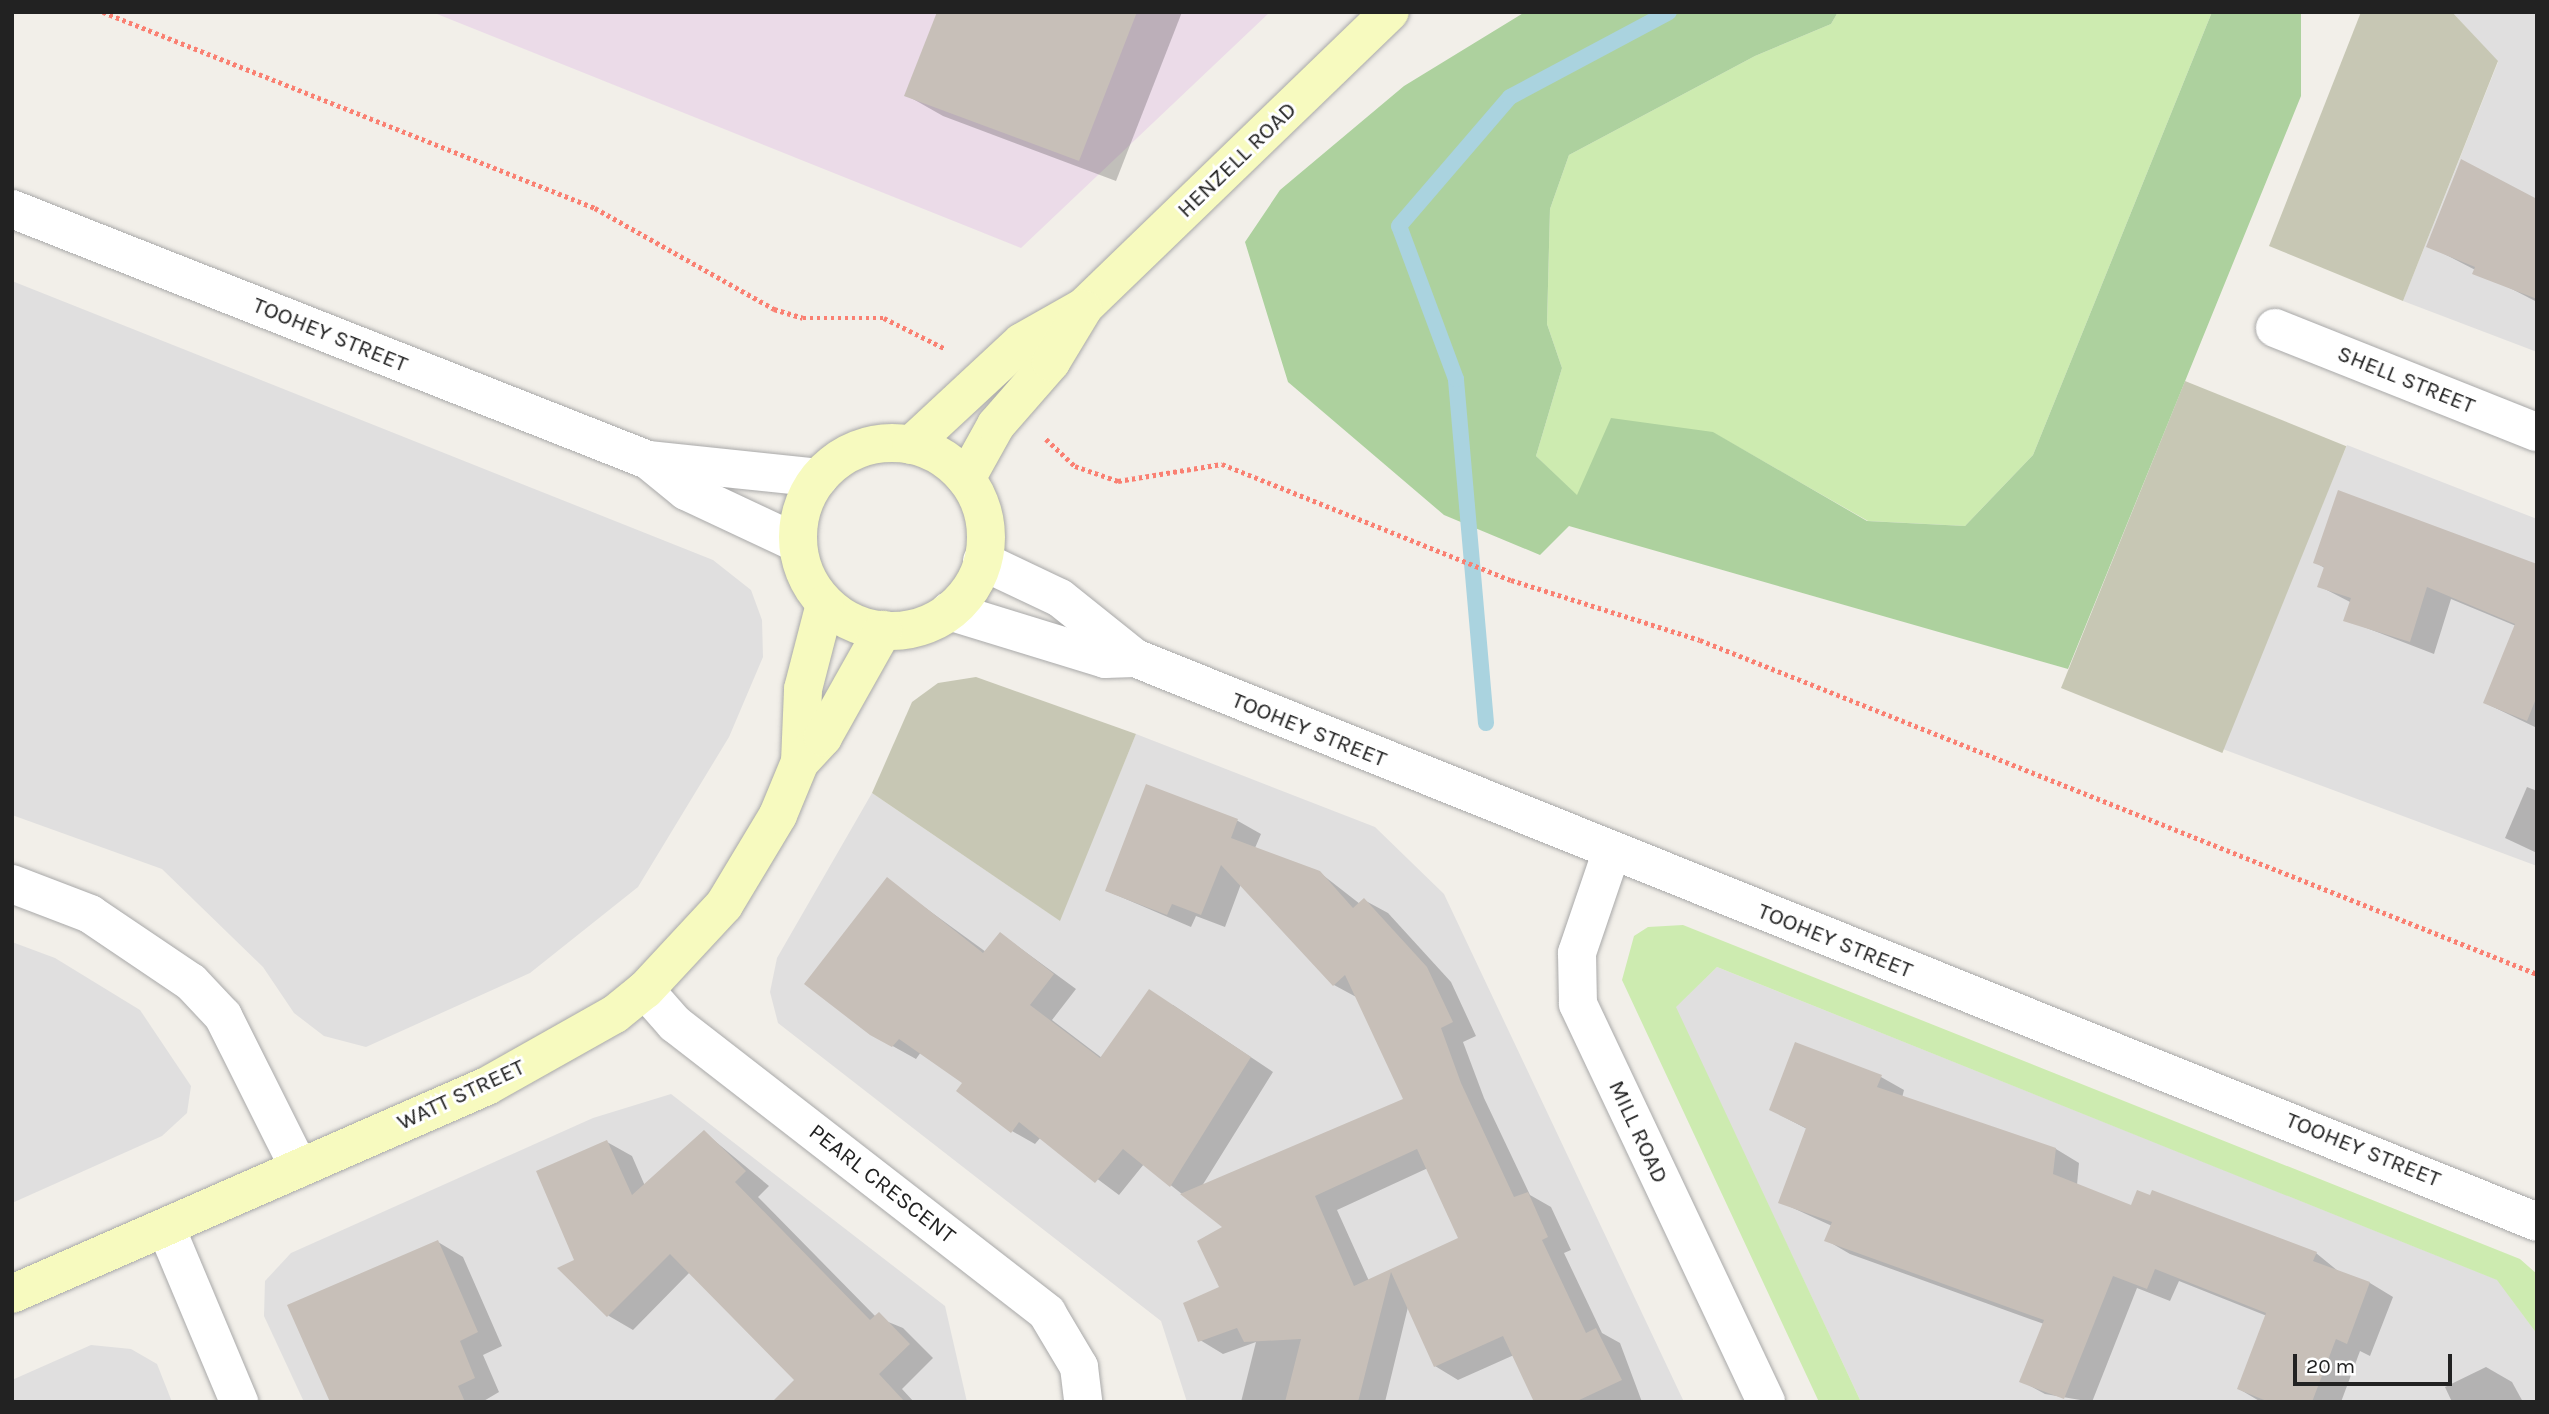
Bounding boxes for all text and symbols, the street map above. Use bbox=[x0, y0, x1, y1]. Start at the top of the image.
street label: HENZELL ROAD bbox=[1172, 96, 1302, 224]
street label: TOOHEY STREET bbox=[249, 291, 411, 379]
street label: SHELL STREET bbox=[2333, 340, 2479, 420]
street label: TOOHEY STREET bbox=[1228, 686, 1390, 774]
street label: TOOHEY STREET bbox=[1754, 897, 1916, 985]
street label: WATT STREET bbox=[393, 1053, 529, 1137]
street label: MILL ROAD bbox=[1602, 1076, 1674, 1188]
street label: TOOHEY STREET bbox=[2282, 1106, 2444, 1194]
street label: PEARL CRESCENT bbox=[803, 1118, 961, 1250]
scale bar bbox=[2297, 1340, 2456, 1384]
text: 20 m bbox=[2306, 1354, 2355, 1378]

